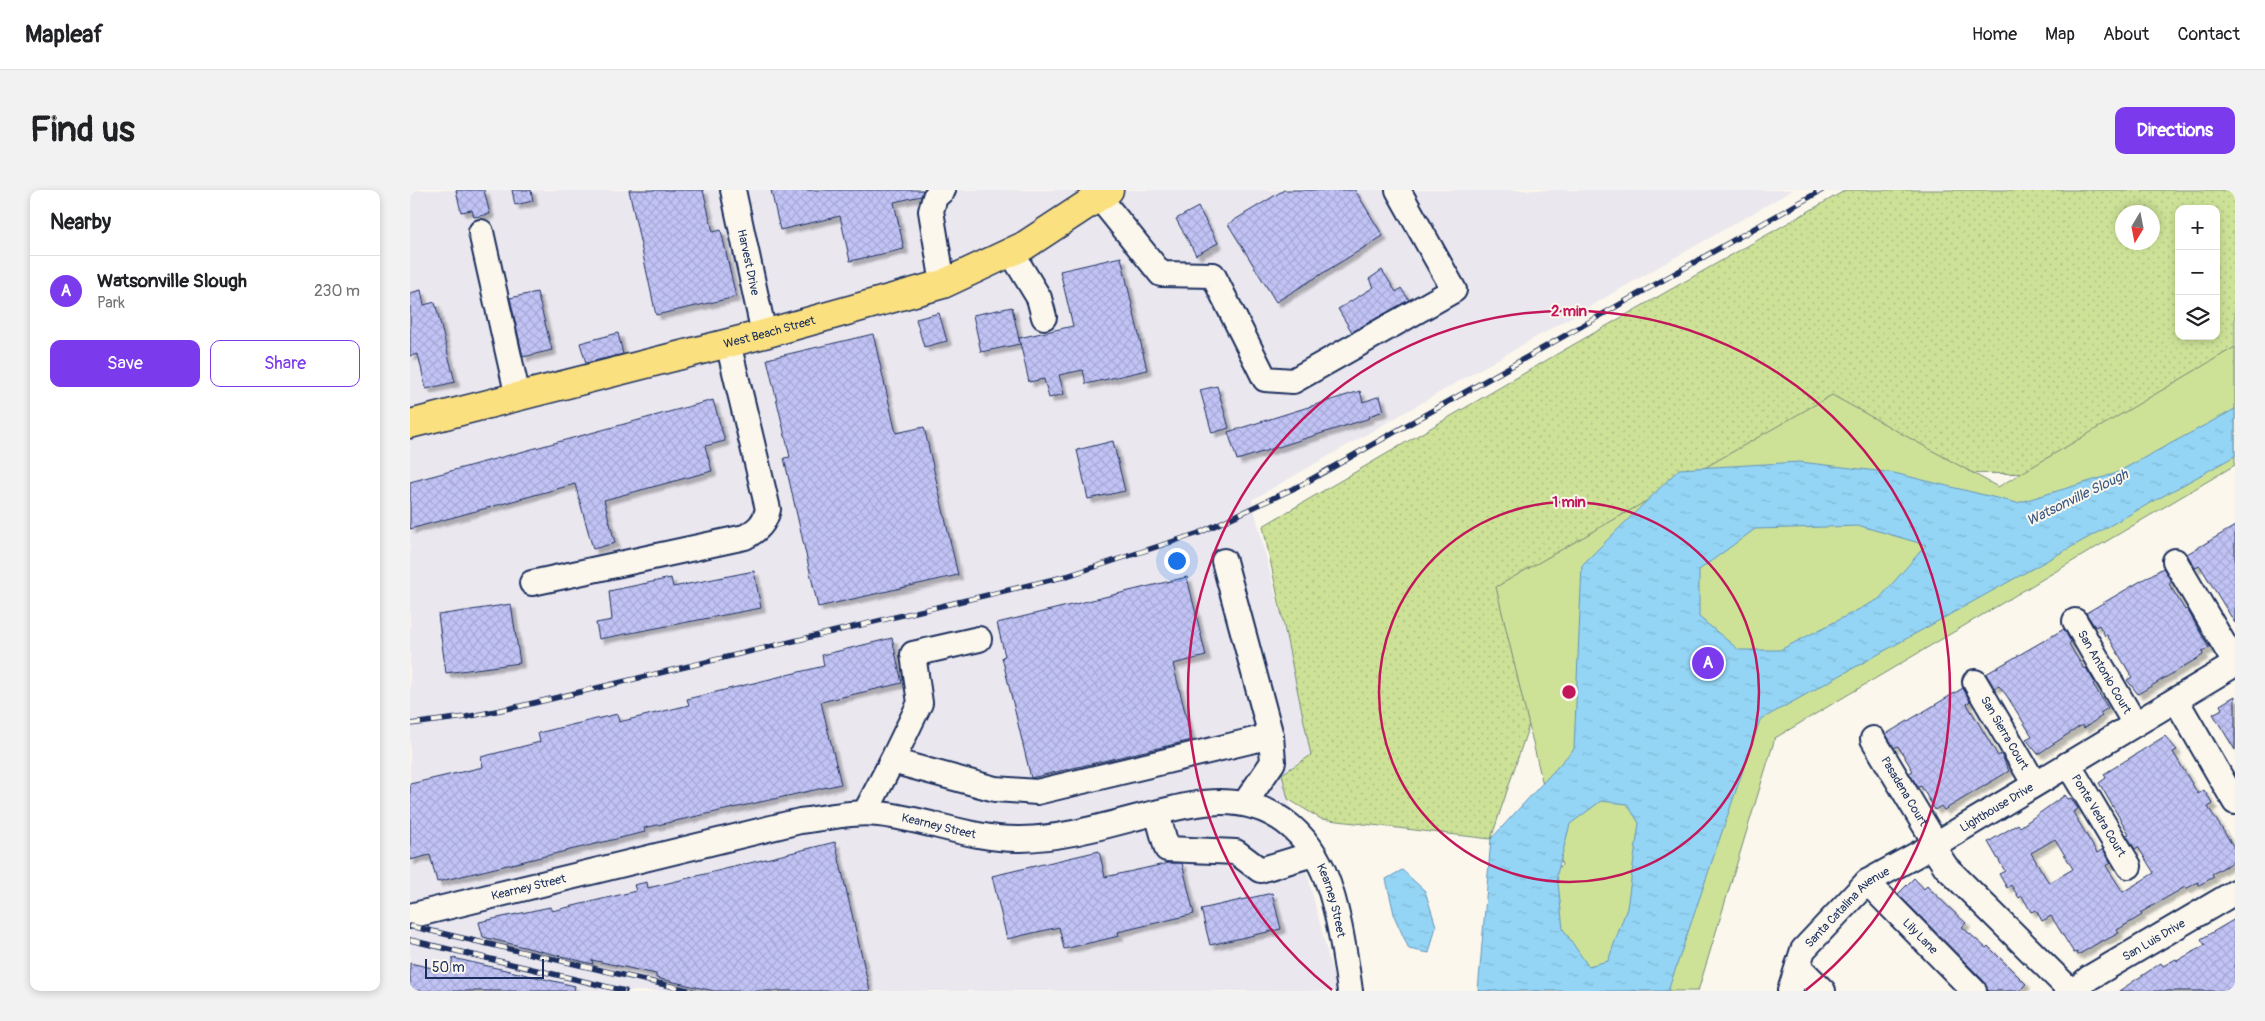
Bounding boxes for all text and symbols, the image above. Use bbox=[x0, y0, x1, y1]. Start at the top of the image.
text: Mapleaf bbox=[25, 20, 103, 49]
text: Home bbox=[1972, 23, 2017, 46]
text: Map bbox=[2045, 23, 2075, 46]
text: About bbox=[2103, 23, 2149, 46]
text: Contact bbox=[2177, 23, 2240, 46]
button: Directions bbox=[2115, 107, 2235, 154]
text: Find us bbox=[30, 108, 135, 152]
north arrow bbox=[2115, 205, 2160, 250]
map controls bbox=[2175, 205, 2220, 340]
button: + bbox=[2175, 205, 2220, 250]
text: Nearby bbox=[50, 209, 111, 236]
street label: Harvest Drive bbox=[734, 228, 763, 297]
button: − bbox=[2175, 250, 2220, 295]
text: Watsonville Slough bbox=[97, 269, 247, 293]
text: A bbox=[61, 281, 71, 301]
text: 230 m bbox=[314, 281, 360, 301]
text: Park bbox=[97, 293, 125, 313]
button: layers bbox=[2175, 295, 2220, 340]
text: 2 min bbox=[1551, 302, 1587, 321]
street label: West Beach Street bbox=[722, 313, 817, 352]
button: Save bbox=[50, 340, 200, 387]
button: Share bbox=[210, 340, 360, 387]
water label: Watsonville Slough bbox=[2024, 465, 2132, 529]
text: 1 min bbox=[1552, 493, 1586, 512]
your location bbox=[1164, 548, 1190, 574]
street label: San Antonio Court bbox=[2074, 628, 2135, 717]
pin: A bbox=[1692, 644, 1724, 682]
centre of rings bbox=[1560, 683, 1578, 701]
street label: San Sierra Court bbox=[1977, 694, 2032, 773]
street label: Pasadena Court bbox=[1877, 754, 1931, 829]
street label: Ponte Vedra Court bbox=[2068, 772, 2129, 860]
street label: Lighthouse Drive bbox=[1957, 780, 2037, 836]
street label: Kearney Street bbox=[900, 811, 977, 843]
street label: Kearney Street bbox=[1313, 861, 1349, 939]
street label: Santa Catalina Avenue bbox=[1802, 864, 1892, 951]
street label: Kearney Street bbox=[490, 871, 568, 904]
street label: Lily Lane bbox=[1899, 916, 1941, 958]
street label: San Luis Drive bbox=[2120, 916, 2188, 965]
scale bar bbox=[425, 956, 544, 979]
text: 50 m bbox=[432, 959, 465, 976]

